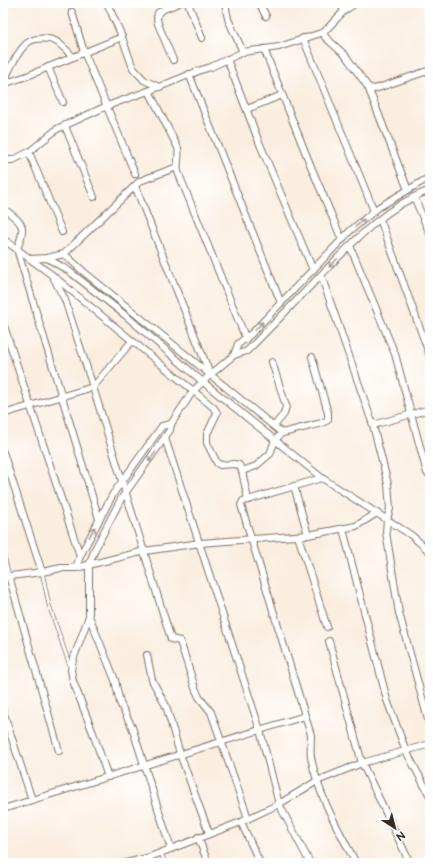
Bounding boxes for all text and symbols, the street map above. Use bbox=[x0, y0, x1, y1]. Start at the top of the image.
one-way arrow bbox=[354, 219, 365, 228]
one-way arrow bbox=[328, 258, 338, 268]
one-way arrow bbox=[254, 321, 264, 331]
one-way arrow bbox=[148, 451, 156, 462]
one-way arrow bbox=[89, 527, 96, 539]
north arrow bbox=[375, 808, 415, 848]
text: N bbox=[393, 828, 408, 843]

